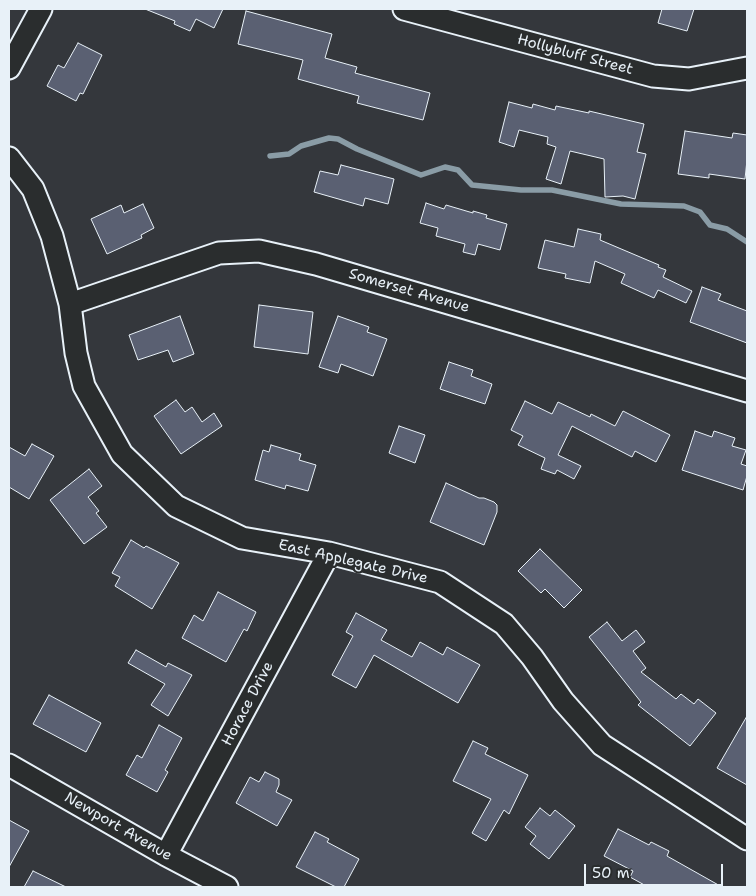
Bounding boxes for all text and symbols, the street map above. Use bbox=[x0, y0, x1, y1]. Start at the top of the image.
street label: Hollybluff Street bbox=[515, 31, 635, 79]
street label: Somerset Avenue bbox=[347, 265, 471, 317]
street label: East Applegate Drive bbox=[277, 536, 429, 588]
street label: Horace Drive bbox=[218, 659, 278, 749]
street label: Newport Avenue bbox=[61, 789, 175, 865]
scale bar bbox=[586, 854, 725, 886]
text: 50 m bbox=[592, 863, 630, 883]

